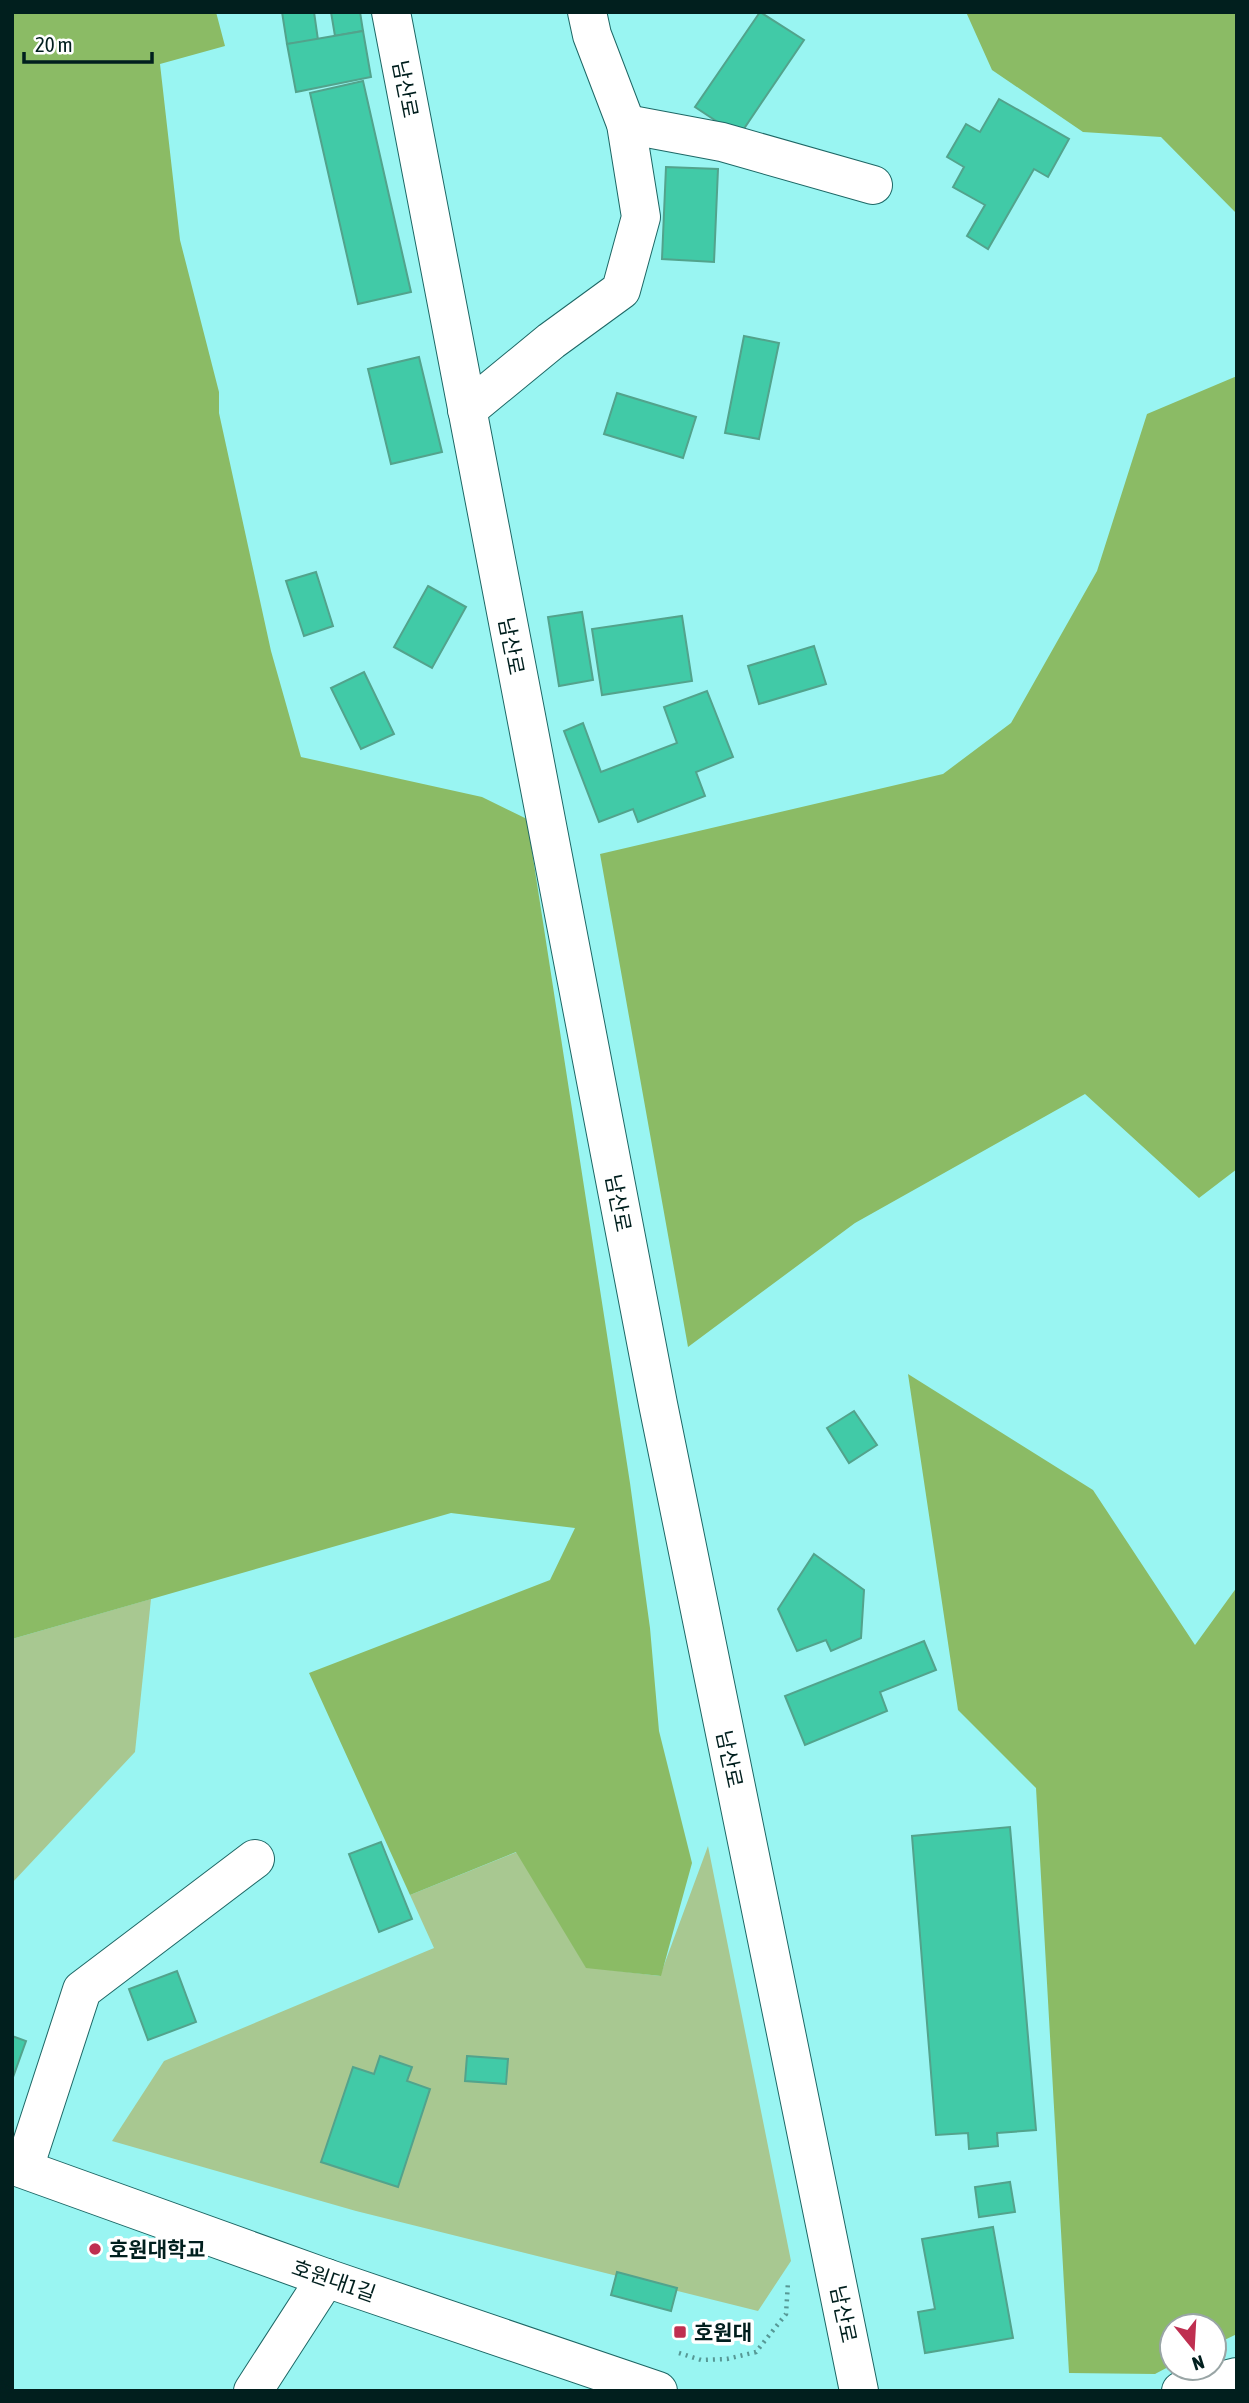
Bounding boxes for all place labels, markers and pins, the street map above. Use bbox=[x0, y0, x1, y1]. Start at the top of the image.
place label: 호원대학교 bbox=[109, 2237, 206, 2261]
marker: 호원대학교 bbox=[87, 2241, 103, 2257]
place label: 호원대 bbox=[694, 2320, 752, 2344]
marker: 호원대 bbox=[672, 2324, 688, 2340]

